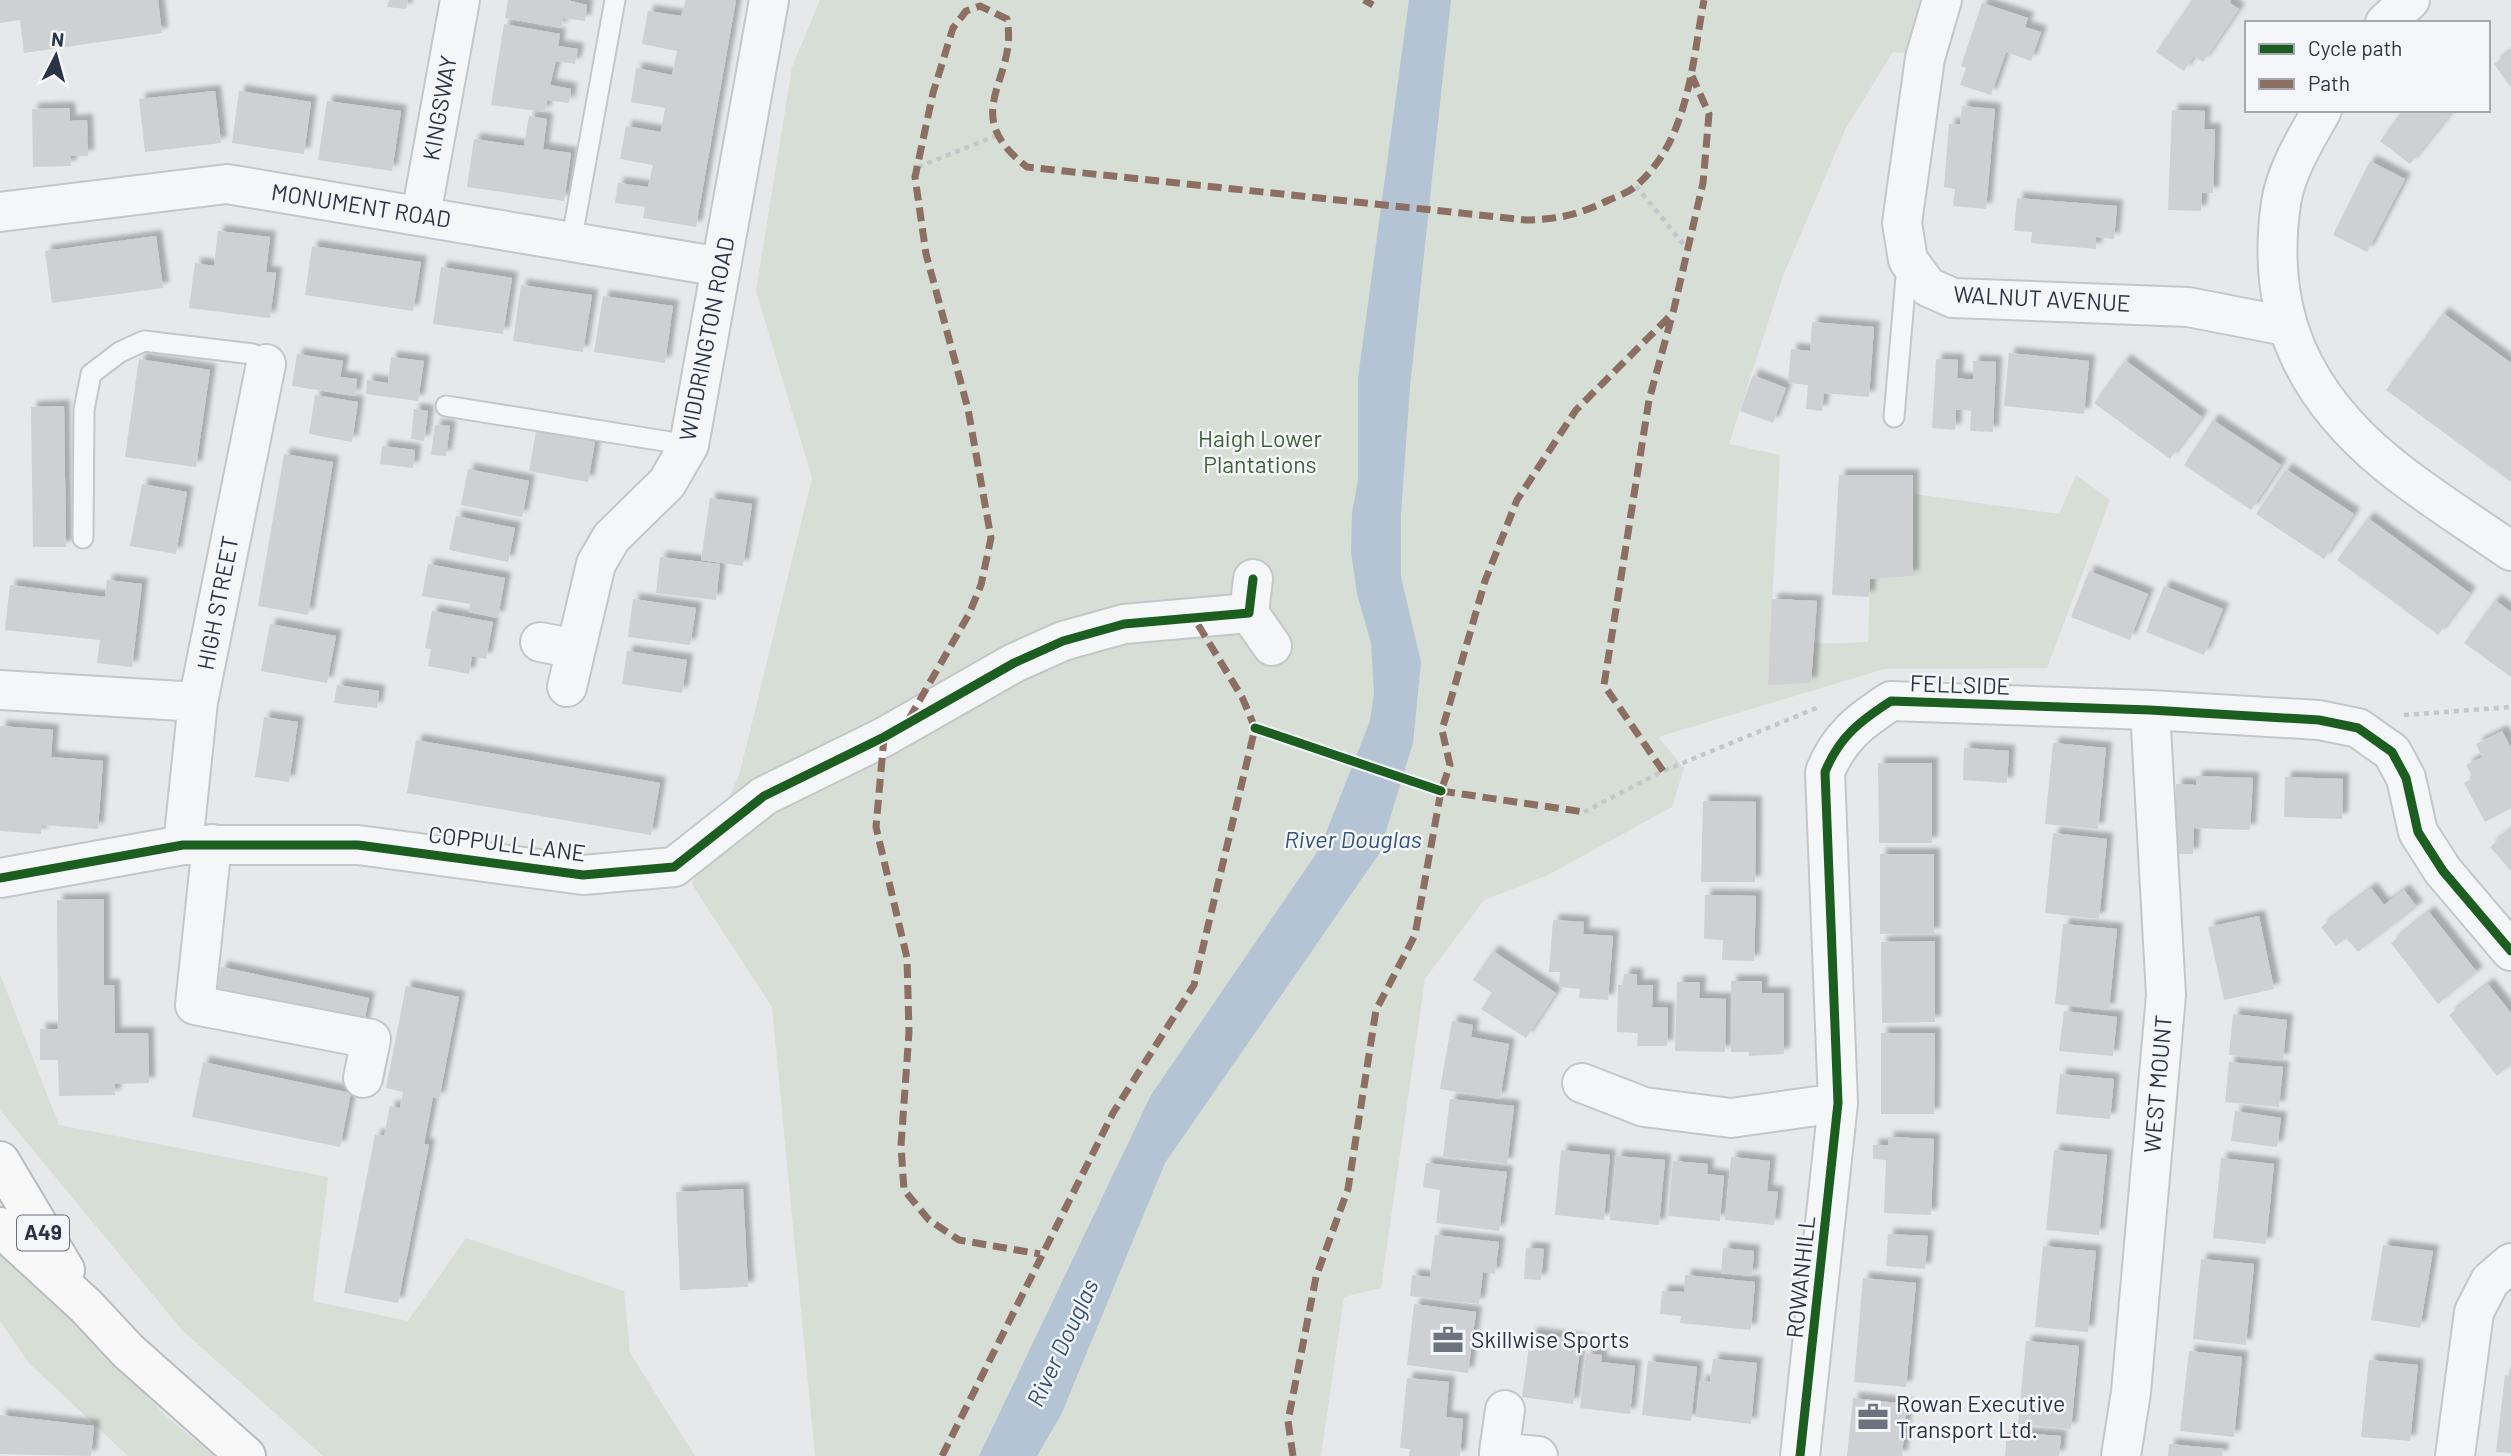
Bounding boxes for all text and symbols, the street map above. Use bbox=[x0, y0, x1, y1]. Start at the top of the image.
north arrow bbox=[21, 21, 91, 91]
legend bbox=[2245, 21, 2490, 112]
text: N bbox=[50, 26, 65, 51]
text: Cycle path bbox=[2308, 35, 2402, 60]
street label: KINGSWAY bbox=[416, 53, 462, 163]
text: Path bbox=[2308, 70, 2350, 95]
street label: MONUMENT ROAD bbox=[269, 177, 453, 233]
street label: WIDDRINGTON ROAD bbox=[673, 235, 740, 443]
street label: WALNUT AVENUE bbox=[1953, 279, 2131, 317]
park label: Haigh Lower Plantations bbox=[1198, 424, 1323, 478]
street label: HIGH STREET bbox=[190, 533, 244, 672]
street label: FELLSIDE bbox=[1909, 668, 2011, 700]
street label: COPPULL LANE bbox=[427, 819, 587, 867]
water label: River Douglas bbox=[1284, 824, 1422, 853]
street label: WEST MOUNT bbox=[2137, 1014, 2177, 1154]
street label: ROWANHILL bbox=[1780, 1214, 1820, 1339]
road number: A49 bbox=[17, 1216, 69, 1250]
water label: River Douglas bbox=[1019, 1274, 1104, 1411]
office icon: Skillwise Sports bbox=[1431, 1323, 1465, 1357]
place label: Skillwise Sports bbox=[1471, 1325, 1629, 1353]
place label: Rowan Executive Transport Ltd. bbox=[1896, 1389, 2065, 1443]
office icon: Rowan Executive Transport Ltd. bbox=[1856, 1400, 1890, 1434]

